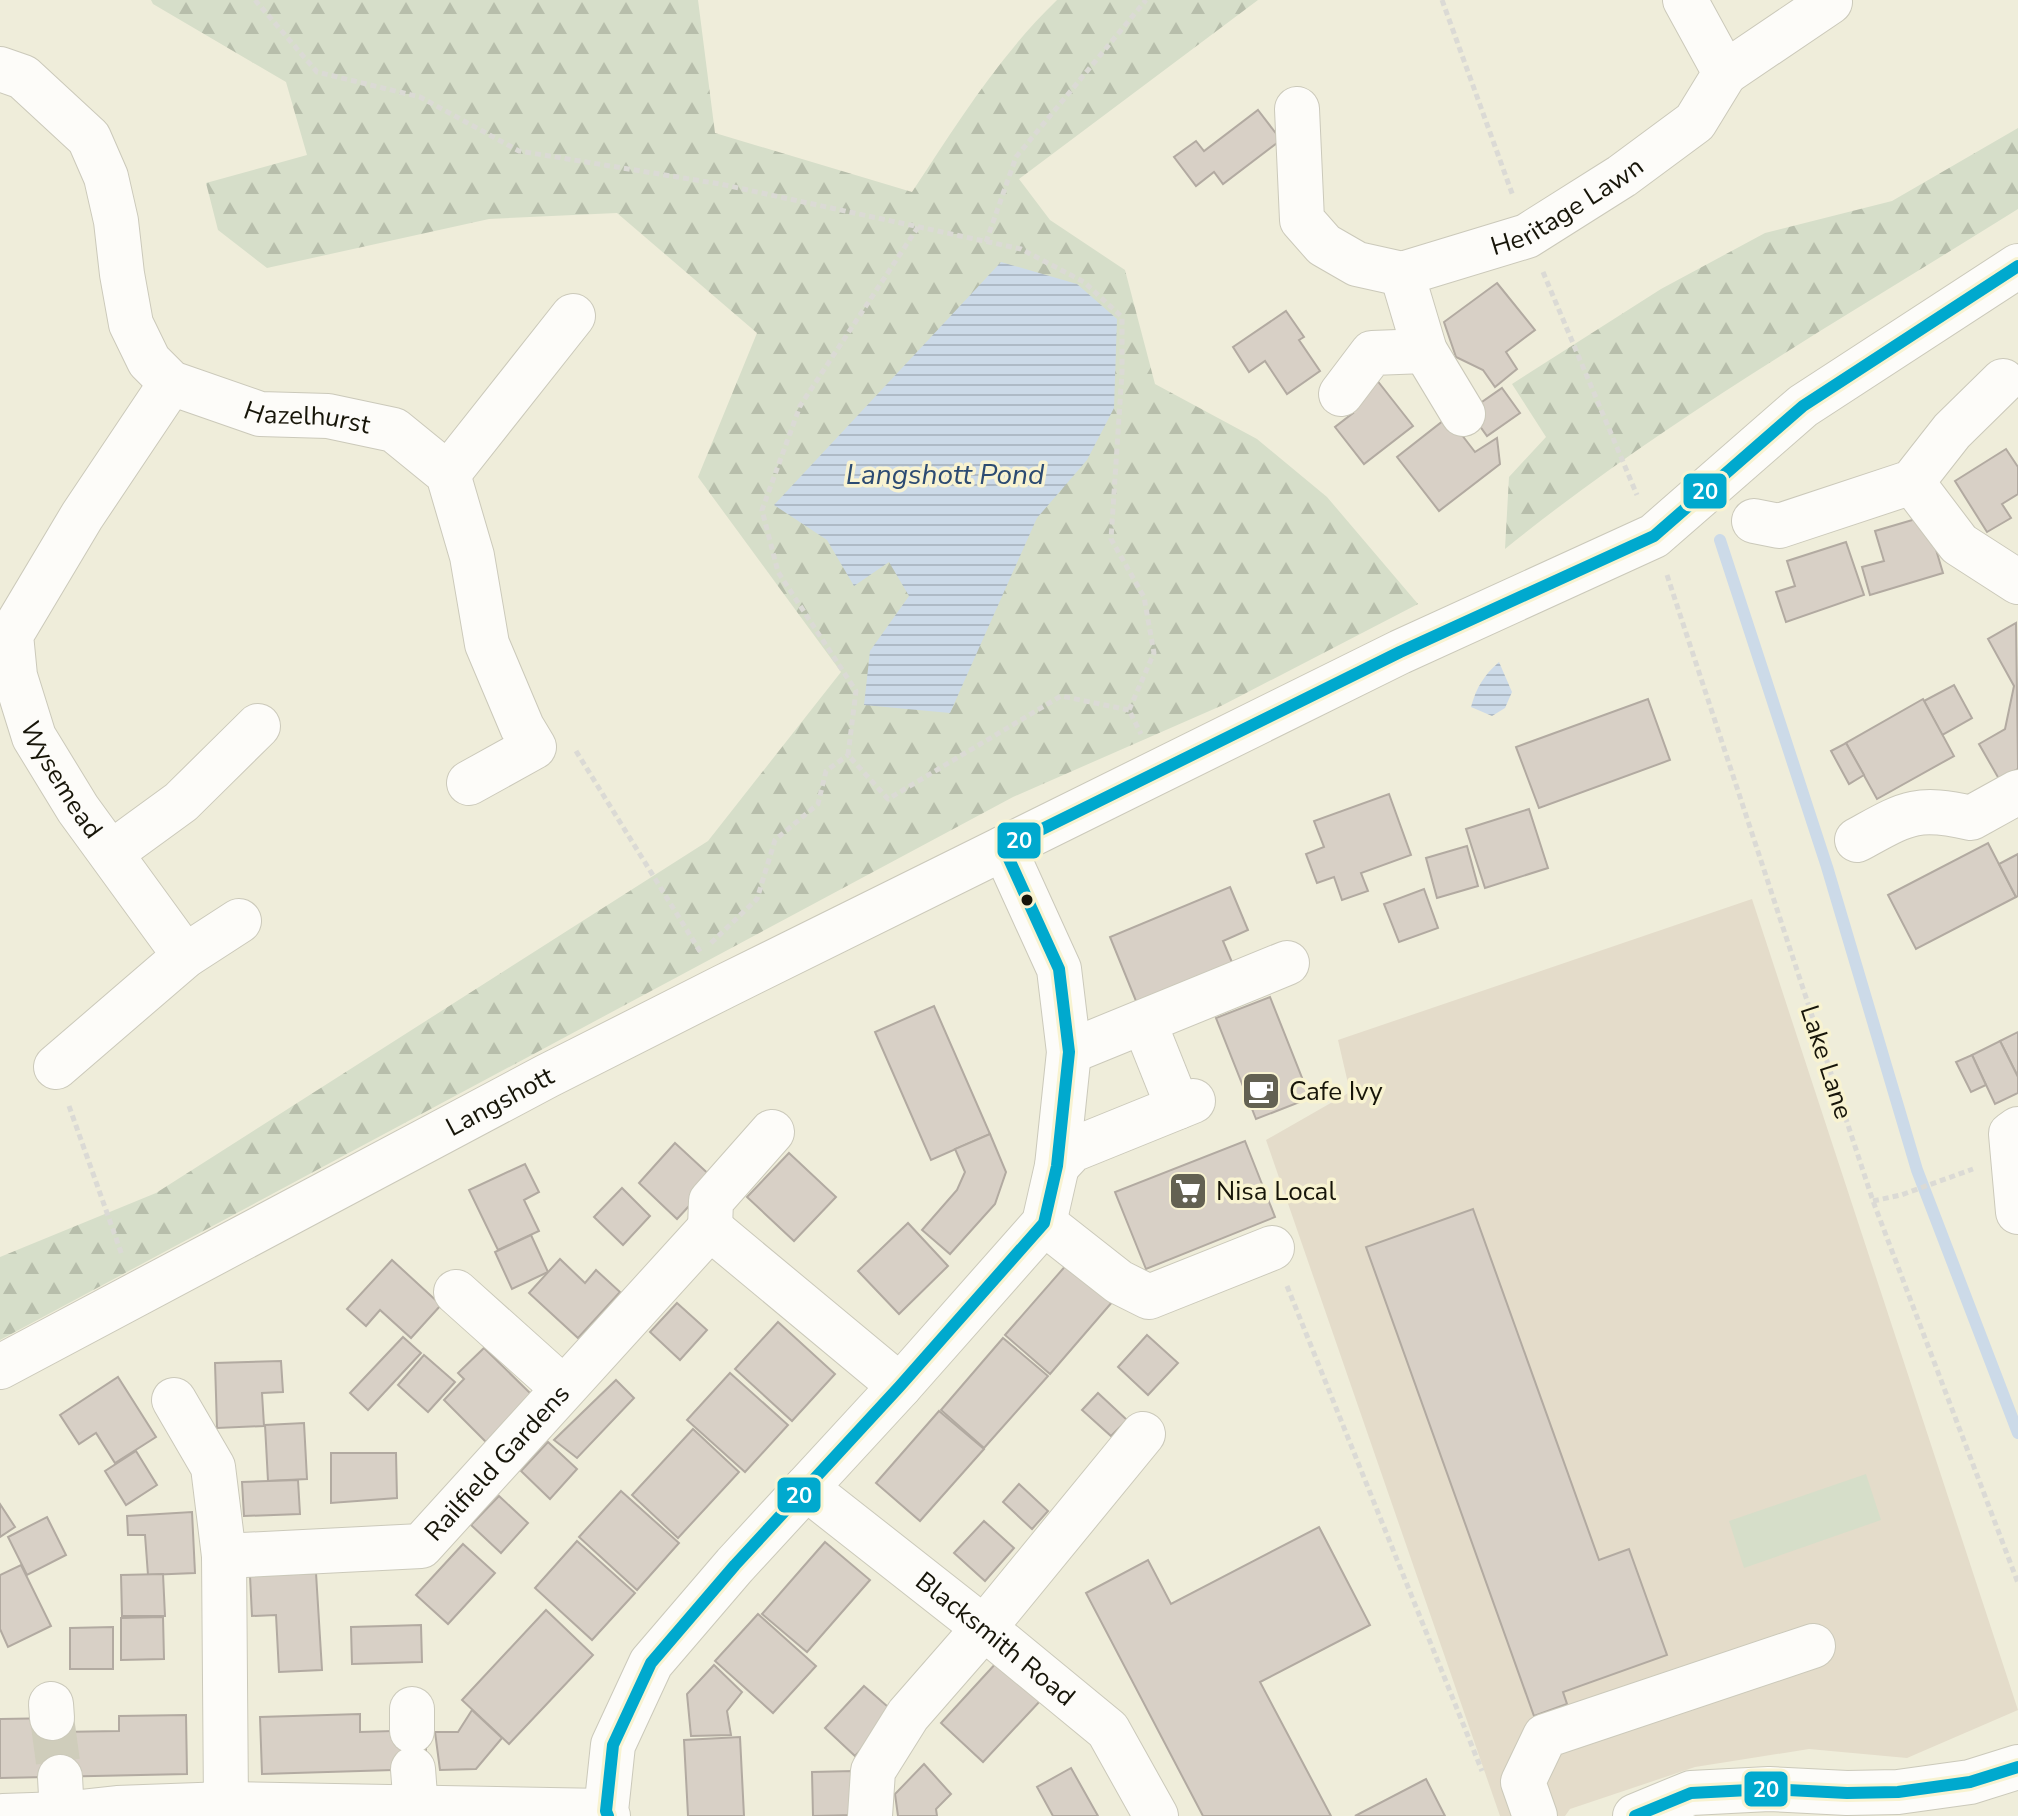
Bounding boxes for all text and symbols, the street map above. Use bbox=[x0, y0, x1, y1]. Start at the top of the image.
street label: Heritage Lawn bbox=[1486, 149, 1651, 264]
street label: Hazelhurst bbox=[239, 393, 374, 443]
water label: Langshott Pond bbox=[846, 456, 1045, 494]
line badge: 20 bbox=[1682, 472, 1728, 510]
text: 20 bbox=[1692, 477, 1718, 507]
street label: Wysemead bbox=[12, 717, 111, 846]
line badge: 20 bbox=[996, 821, 1042, 860]
text: 20 bbox=[1006, 826, 1032, 856]
unlabelled marker bbox=[1019, 892, 1035, 908]
street label: Lake Lane bbox=[1792, 1001, 1861, 1123]
street label: Langshott bbox=[440, 1058, 560, 1145]
cafe icon: Cafe Ivy bbox=[1240, 1070, 1282, 1112]
place label: Cafe Ivy bbox=[1289, 1074, 1383, 1109]
supermarket icon: Nisa Local bbox=[1167, 1170, 1209, 1212]
place label: Nisa Local bbox=[1216, 1174, 1336, 1209]
street label: Railfield Gardens bbox=[417, 1377, 578, 1549]
line badge: 20 bbox=[776, 1476, 822, 1514]
text: 20 bbox=[786, 1481, 812, 1511]
street label: Blacksmith Road bbox=[908, 1564, 1082, 1714]
line badge: 20 bbox=[1743, 1770, 1789, 1808]
text: 20 bbox=[1753, 1775, 1779, 1805]

